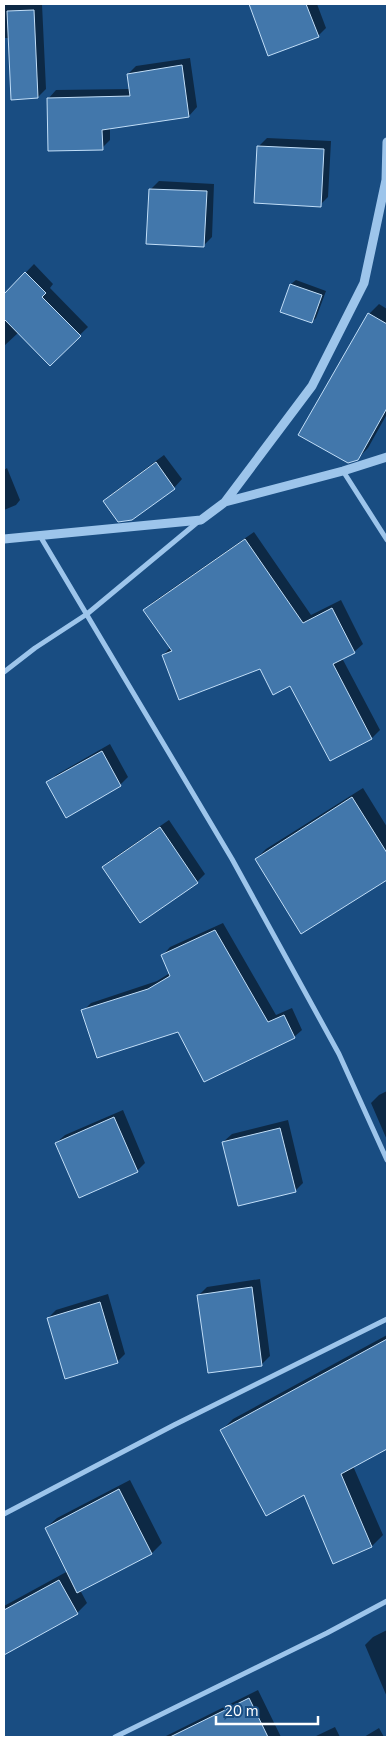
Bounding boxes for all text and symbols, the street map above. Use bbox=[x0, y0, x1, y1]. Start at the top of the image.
scale bar bbox=[216, 1694, 318, 1726]
text: 20 m bbox=[224, 1701, 259, 1721]

